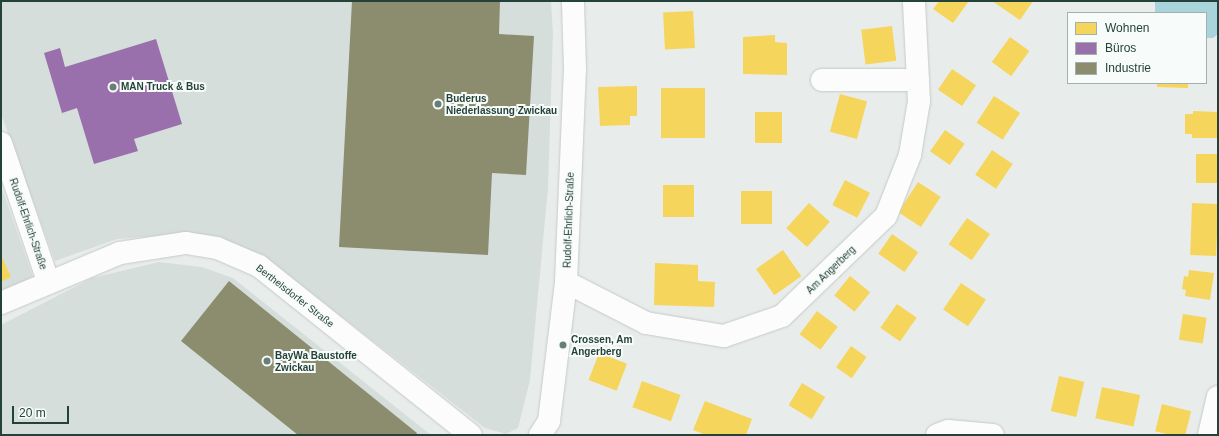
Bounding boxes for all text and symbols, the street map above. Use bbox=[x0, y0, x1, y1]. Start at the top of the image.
legend bbox=[1067, 12, 1207, 84]
text: Wohnen bbox=[1105, 21, 1149, 35]
text: Büros bbox=[1105, 41, 1136, 55]
text: Industrie bbox=[1105, 61, 1151, 75]
place label: MAN Truck & Bus bbox=[121, 81, 205, 93]
marker: MAN Truck & Bus bbox=[108, 82, 118, 92]
place label: Buderus Niederlassung Zwickau bbox=[446, 92, 557, 116]
marker: Buderus Niederlassung Zwickau bbox=[433, 99, 443, 109]
street label: Rudolf-Ehrlich-Straße bbox=[561, 172, 577, 268]
street label: Rudolf-Ehrlich-Straße bbox=[7, 177, 49, 271]
street label: Am Angerberg bbox=[804, 243, 858, 297]
street label: Berthelsdorfer Straße bbox=[254, 262, 336, 330]
place label: Crossen, Am Angerberg bbox=[571, 333, 633, 356]
marker: Crossen, Am Angerberg bbox=[558, 340, 568, 350]
place label: BayWa Baustoffe Zwickau bbox=[275, 349, 357, 372]
marker: BayWa Baustoffe Zwickau bbox=[262, 356, 272, 366]
scale bar bbox=[14, 398, 71, 424]
text: 20 m bbox=[19, 406, 46, 420]

